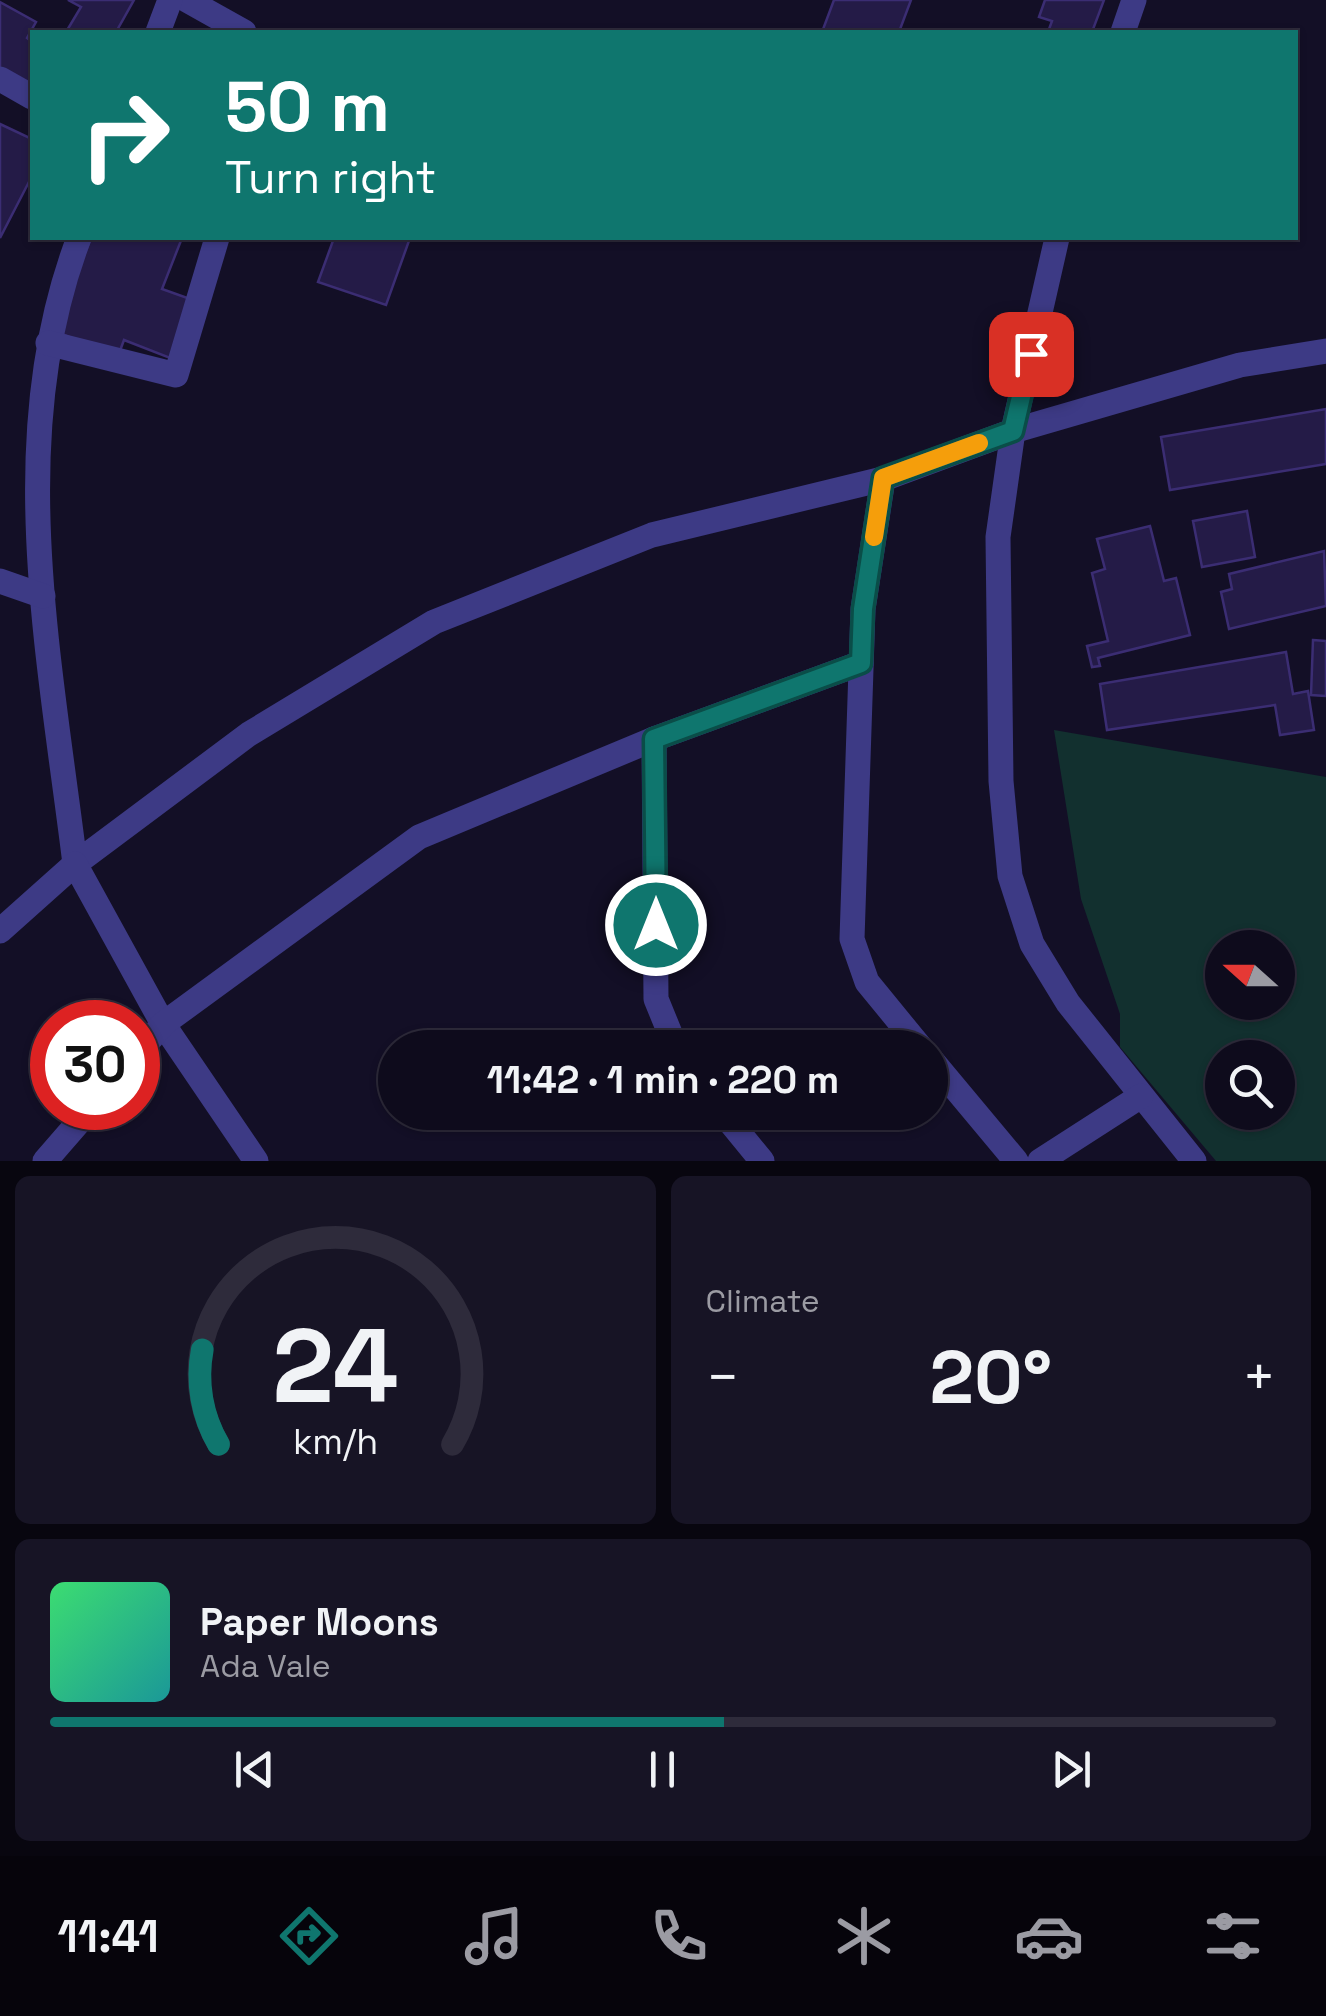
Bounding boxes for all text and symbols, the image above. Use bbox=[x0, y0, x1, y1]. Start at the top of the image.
text: 50 m bbox=[225, 62, 390, 151]
icon: right bbox=[60, 70, 190, 200]
text: Turn right bbox=[225, 149, 436, 206]
pin bbox=[989, 312, 1074, 397]
icon: arrive bbox=[1004, 327, 1059, 382]
position arrow bbox=[604, 873, 708, 977]
north arrow bbox=[1205, 930, 1295, 1020]
map controls bbox=[1205, 930, 1295, 1130]
speed limit sign: 30 bbox=[30, 1000, 160, 1130]
button: search bbox=[1205, 1040, 1295, 1130]
text: 11:42 · 1 min · 220 m bbox=[487, 1056, 839, 1104]
text: Climate bbox=[706, 1281, 820, 1321]
text: 24 bbox=[272, 1300, 398, 1432]
text: 20° bbox=[929, 1329, 1052, 1425]
text: − bbox=[706, 1342, 740, 1412]
text: + bbox=[1242, 1342, 1276, 1412]
text: km/h bbox=[293, 1419, 378, 1464]
text: Paper Moons bbox=[200, 1598, 439, 1646]
text: Ada Vale bbox=[200, 1646, 331, 1686]
icon: previous bbox=[227, 1742, 282, 1797]
icon: pause bbox=[635, 1742, 690, 1797]
icon: next bbox=[1044, 1742, 1099, 1797]
icon: directions bbox=[274, 1901, 344, 1971]
icon: music bbox=[459, 1901, 529, 1971]
icon: phone bbox=[644, 1901, 714, 1971]
icon: climate bbox=[829, 1901, 899, 1971]
icon: car bbox=[1014, 1901, 1084, 1971]
icon: filters bbox=[1198, 1901, 1268, 1971]
text: 11:41 bbox=[57, 1908, 159, 1965]

